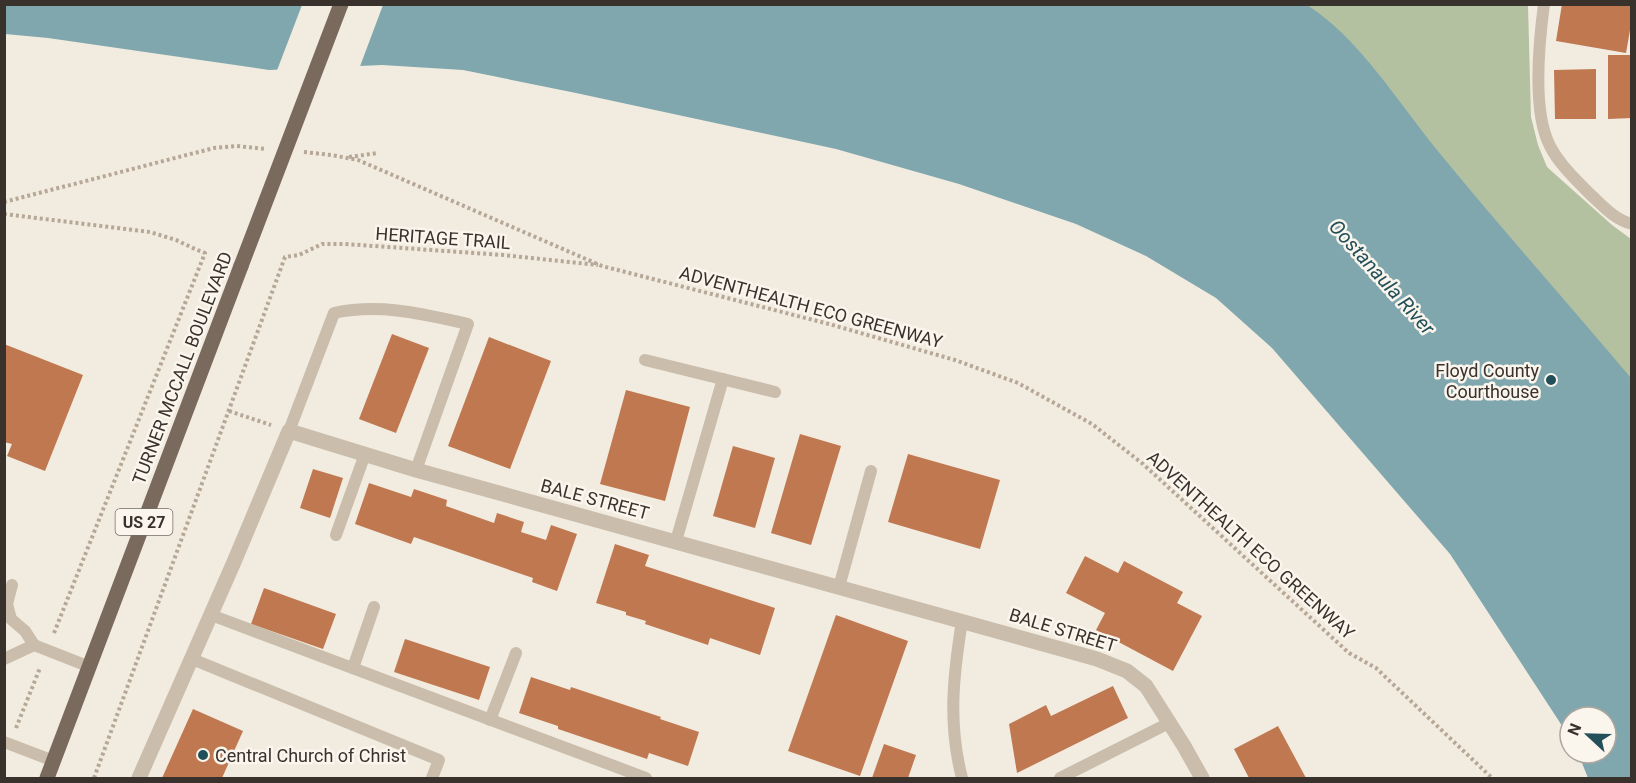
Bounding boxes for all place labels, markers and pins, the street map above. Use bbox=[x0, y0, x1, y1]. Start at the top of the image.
place label: Floyd County Courthouse bbox=[1435, 360, 1539, 402]
marker: Floyd County Courthouse bbox=[1544, 373, 1558, 387]
place label: Central Church of Christ bbox=[215, 745, 406, 766]
marker: Central Church of Christ bbox=[196, 748, 210, 762]

